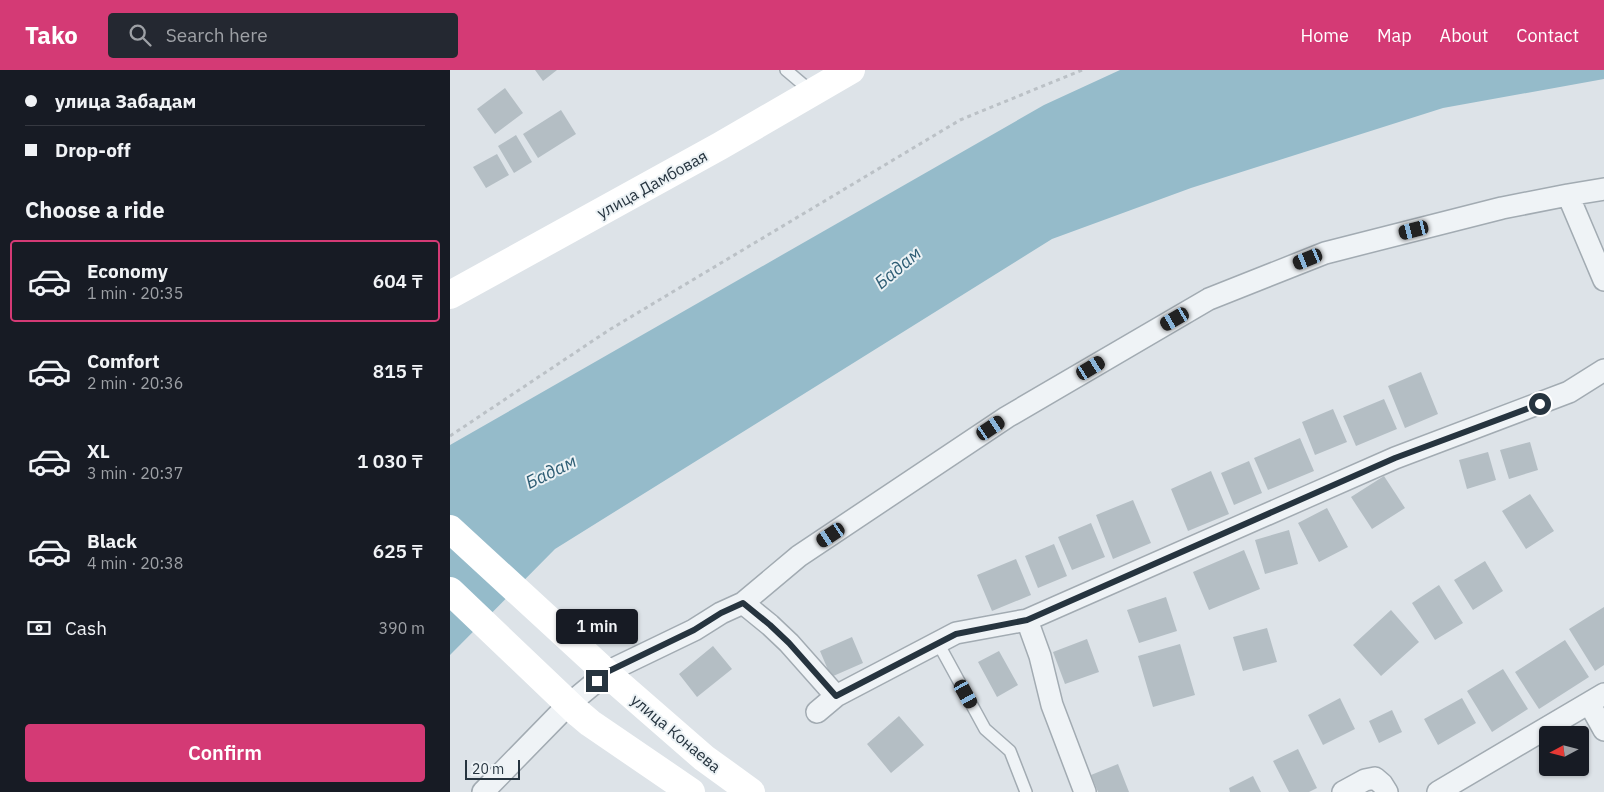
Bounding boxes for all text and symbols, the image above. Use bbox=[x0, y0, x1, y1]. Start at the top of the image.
search box bbox=[108, 13, 458, 58]
text: Tako bbox=[25, 19, 78, 51]
icon: search bbox=[126, 21, 154, 49]
text: Search here bbox=[166, 23, 268, 47]
text: Home bbox=[1301, 24, 1349, 47]
text: Map bbox=[1377, 24, 1412, 47]
text: About bbox=[1440, 24, 1488, 47]
text: Contact bbox=[1516, 24, 1579, 47]
text: улица Забадам bbox=[55, 89, 196, 113]
text: Drop-off bbox=[55, 138, 131, 162]
street label: улица Дамбовая bbox=[593, 145, 711, 223]
text: Choose a ride bbox=[25, 195, 165, 224]
car bbox=[1397, 219, 1430, 241]
water label: Бадам bbox=[870, 241, 926, 294]
car bbox=[1291, 246, 1324, 272]
icon: car bbox=[27, 259, 72, 304]
text: Economy bbox=[87, 259, 168, 283]
text: 604 ₸ bbox=[373, 269, 423, 293]
text: 1 min · 20:35 bbox=[87, 283, 183, 303]
car bbox=[1158, 305, 1191, 333]
icon: car bbox=[27, 349, 72, 394]
text: Comfort bbox=[87, 349, 160, 373]
car bbox=[1074, 354, 1107, 382]
text: 815 ₸ bbox=[373, 359, 423, 383]
text: 2 min · 20:36 bbox=[87, 373, 183, 393]
route start bbox=[1529, 393, 1551, 415]
car bbox=[974, 413, 1007, 443]
icon: car bbox=[27, 439, 72, 484]
text: XL bbox=[87, 439, 110, 463]
text: 1 030 ₸ bbox=[357, 449, 423, 473]
water label: Бадам bbox=[521, 449, 580, 494]
text: 3 min · 20:37 bbox=[87, 463, 183, 483]
car bbox=[814, 520, 847, 550]
icon: car bbox=[27, 529, 72, 574]
text: Black bbox=[87, 529, 137, 553]
text: 625 ₸ bbox=[373, 539, 423, 563]
text: 4 min · 20:38 bbox=[87, 553, 183, 573]
callout: 1 min bbox=[556, 608, 638, 644]
icon: cash bbox=[25, 614, 53, 642]
text: Cash bbox=[65, 616, 107, 640]
text: 1 min bbox=[576, 616, 618, 636]
text: 390 m bbox=[378, 618, 425, 638]
route end bbox=[586, 670, 608, 692]
car bbox=[952, 677, 979, 711]
street label: улица Конаева bbox=[627, 690, 725, 777]
button: Confirm bbox=[25, 724, 425, 782]
north arrow bbox=[1539, 726, 1589, 776]
map controls bbox=[1539, 726, 1589, 776]
scale bar bbox=[465, 757, 520, 780]
text: 20 m bbox=[472, 760, 504, 778]

